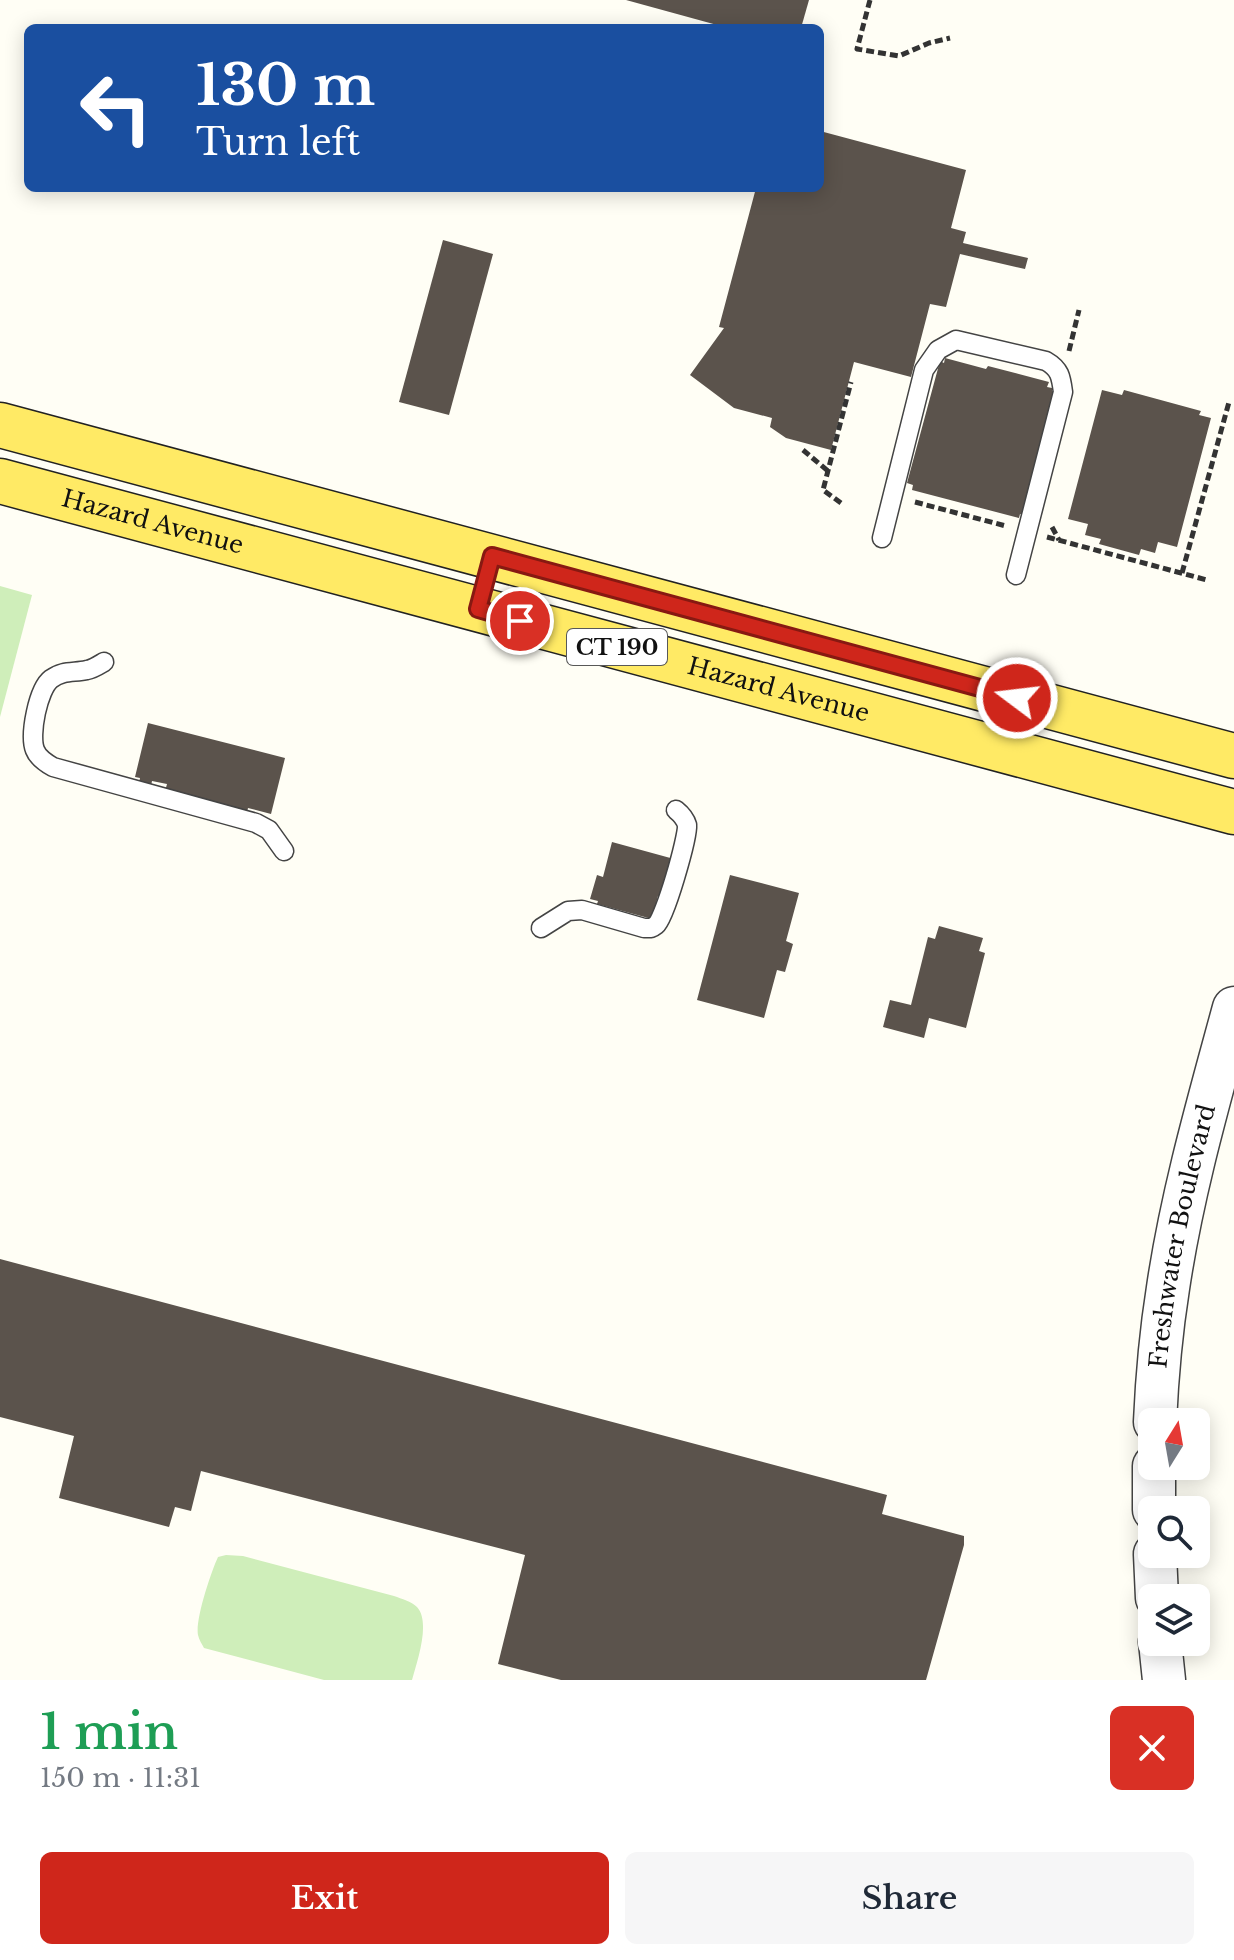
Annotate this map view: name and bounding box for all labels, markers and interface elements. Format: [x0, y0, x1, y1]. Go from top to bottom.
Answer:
text: 130 m [196, 51, 375, 120]
icon: left [64, 56, 168, 160]
text: Turn left [196, 120, 360, 165]
street label: Hazard Avenue [59, 483, 247, 560]
pin [486, 587, 554, 655]
icon: arrive [498, 599, 542, 643]
road number: CT 190 [567, 629, 667, 665]
street label: Hazard Avenue [685, 651, 873, 728]
position arrow [975, 656, 1059, 740]
street label: Freshwater Boulevard [1143, 1101, 1221, 1370]
north arrow [1138, 1408, 1210, 1480]
map controls [1138, 1408, 1210, 1656]
button: search [1138, 1496, 1210, 1568]
button: layers [1138, 1584, 1210, 1656]
text: 1 min [40, 1702, 178, 1762]
button: close [1110, 1706, 1194, 1790]
text: 150 m · 11:31 [40, 1762, 201, 1794]
button: Exit [40, 1852, 609, 1944]
button: Share [625, 1852, 1194, 1944]

